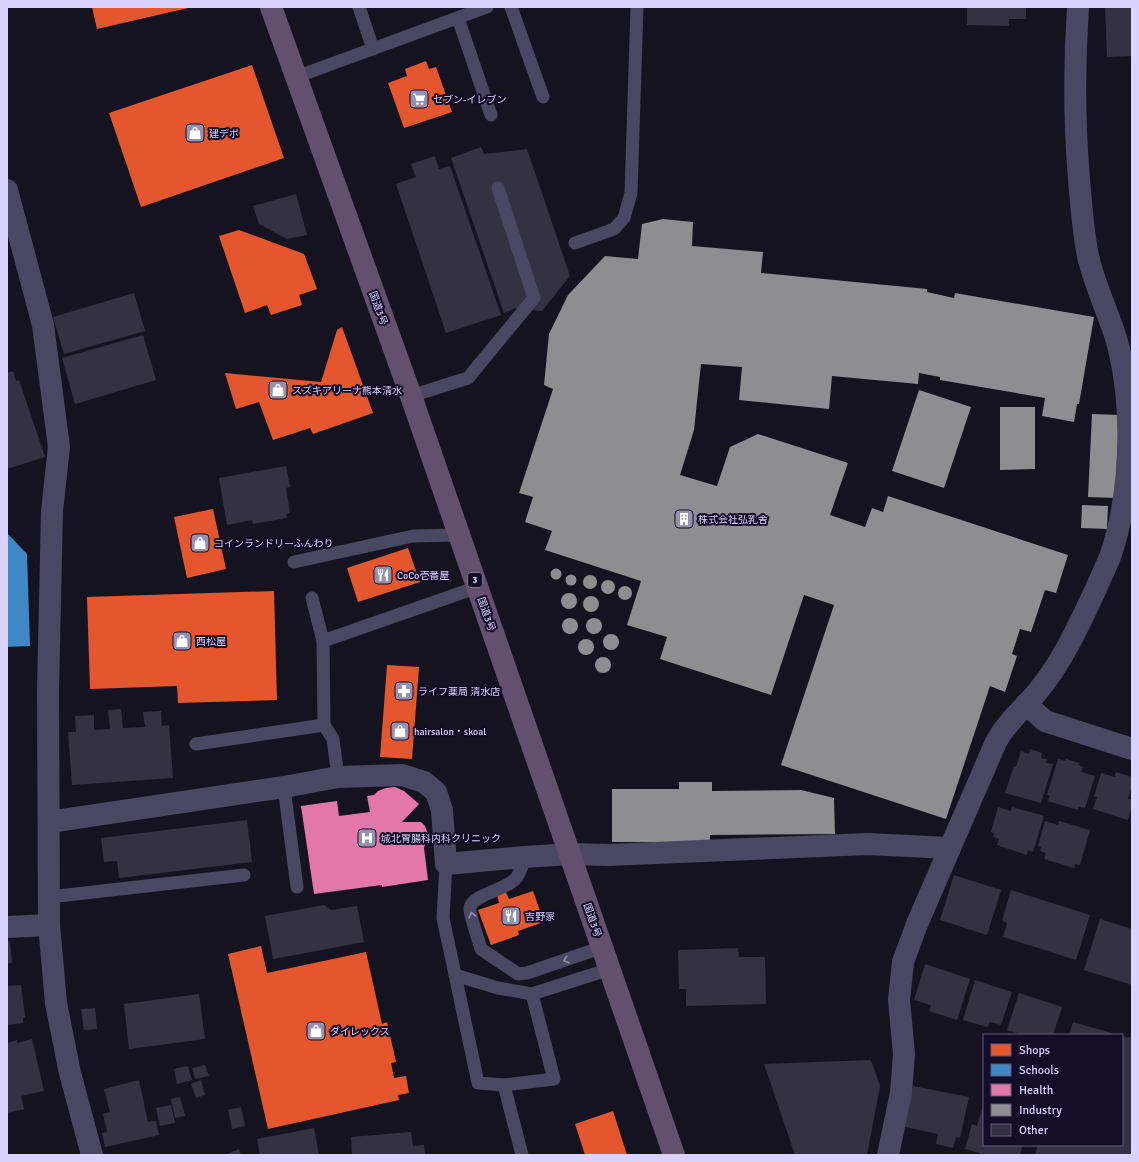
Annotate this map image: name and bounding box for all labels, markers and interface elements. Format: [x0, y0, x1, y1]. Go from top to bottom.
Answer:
supermarket icon: セブン-イレブン [408, 88, 430, 110]
place label: セブン-イレブン [433, 94, 507, 106]
shop icon: 建デポ [184, 122, 206, 144]
place label: 建デポ [209, 128, 239, 140]
street label: 国道3号 [366, 290, 390, 327]
shop icon: スズキアリーナ熊本清水 [267, 379, 289, 401]
place label: スズキアリーナ熊本清水 [292, 385, 402, 397]
building icon: 株式会社弘乳舎 [673, 508, 695, 530]
place label: 株式会社弘乳舎 [698, 514, 768, 526]
shop icon: コインランドリーふんわり [189, 532, 211, 554]
place label: コインランドリーふんわり [214, 538, 334, 550]
restaurant icon: CoCo壱番屋 [372, 564, 394, 586]
place label: CoCo壱番屋 [397, 570, 449, 582]
road number: 3 [468, 573, 482, 587]
street label: 国道3号 [475, 596, 497, 633]
shop icon: 西松屋 [171, 630, 193, 652]
place label: 西松屋 [196, 636, 226, 648]
pharmacy icon: ライフ薬局 清水店 [393, 680, 415, 702]
place label: ライフ薬局 清水店 [418, 686, 500, 698]
shop icon: hairsalon・skoal [389, 720, 411, 742]
place label: hairsalon・skoal [414, 726, 486, 738]
hospital icon: 城北胃腸科内科クリニック [356, 827, 378, 849]
place label: 城北胃腸科内科クリニック [381, 833, 501, 845]
street label: 国道3号 [581, 902, 603, 939]
restaurant icon: 吉野家 [500, 905, 522, 927]
place label: 吉野家 [525, 911, 555, 923]
one-way arrow [468, 912, 477, 919]
one-way arrow [562, 955, 569, 963]
shop icon: ダイレックス [305, 1020, 327, 1042]
place label: ダイレックス [330, 1026, 390, 1038]
legend [983, 1034, 1123, 1146]
text: Shops [1019, 1043, 1050, 1058]
text: Schools [1019, 1063, 1059, 1078]
text: Health [1019, 1083, 1053, 1098]
text: Industry [1019, 1103, 1062, 1118]
text: Other [1019, 1123, 1049, 1138]

